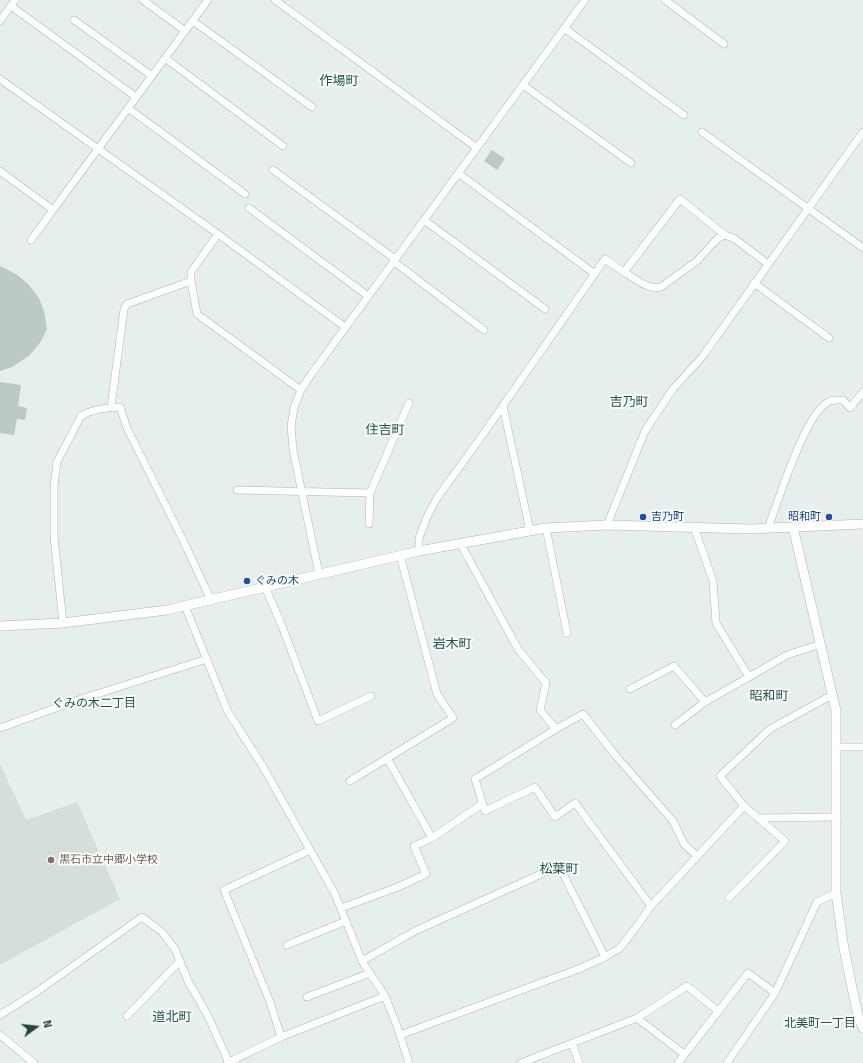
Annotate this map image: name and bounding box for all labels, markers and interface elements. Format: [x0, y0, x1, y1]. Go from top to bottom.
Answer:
district label: 作場町 [320, 74, 358, 90]
district label: 吉乃町 [610, 395, 648, 411]
district label: 住吉町 [366, 423, 404, 439]
place label: 吉乃町 [651, 510, 684, 524]
place label: 昭和町 [788, 510, 821, 524]
marker: 吉乃町 [638, 512, 648, 522]
marker: 昭和町 [824, 512, 834, 522]
place label: ぐみの木 [255, 574, 299, 588]
marker: ぐみの木 [242, 576, 252, 586]
district label: 岩木町 [433, 637, 471, 653]
district label: 昭和町 [750, 689, 788, 705]
district label: ぐみの木二丁目 [52, 697, 136, 711]
place label: 黒石市立中郷小学校 [59, 853, 158, 867]
marker: 黒石市立中郷小学校 [46, 855, 56, 865]
district label: 松葉町 [540, 862, 578, 878]
north arrow [16, 1007, 56, 1047]
district label: 道北町 [153, 1010, 191, 1026]
district label: 北美町一丁目 [784, 1017, 856, 1031]
text: N [39, 1018, 56, 1030]

